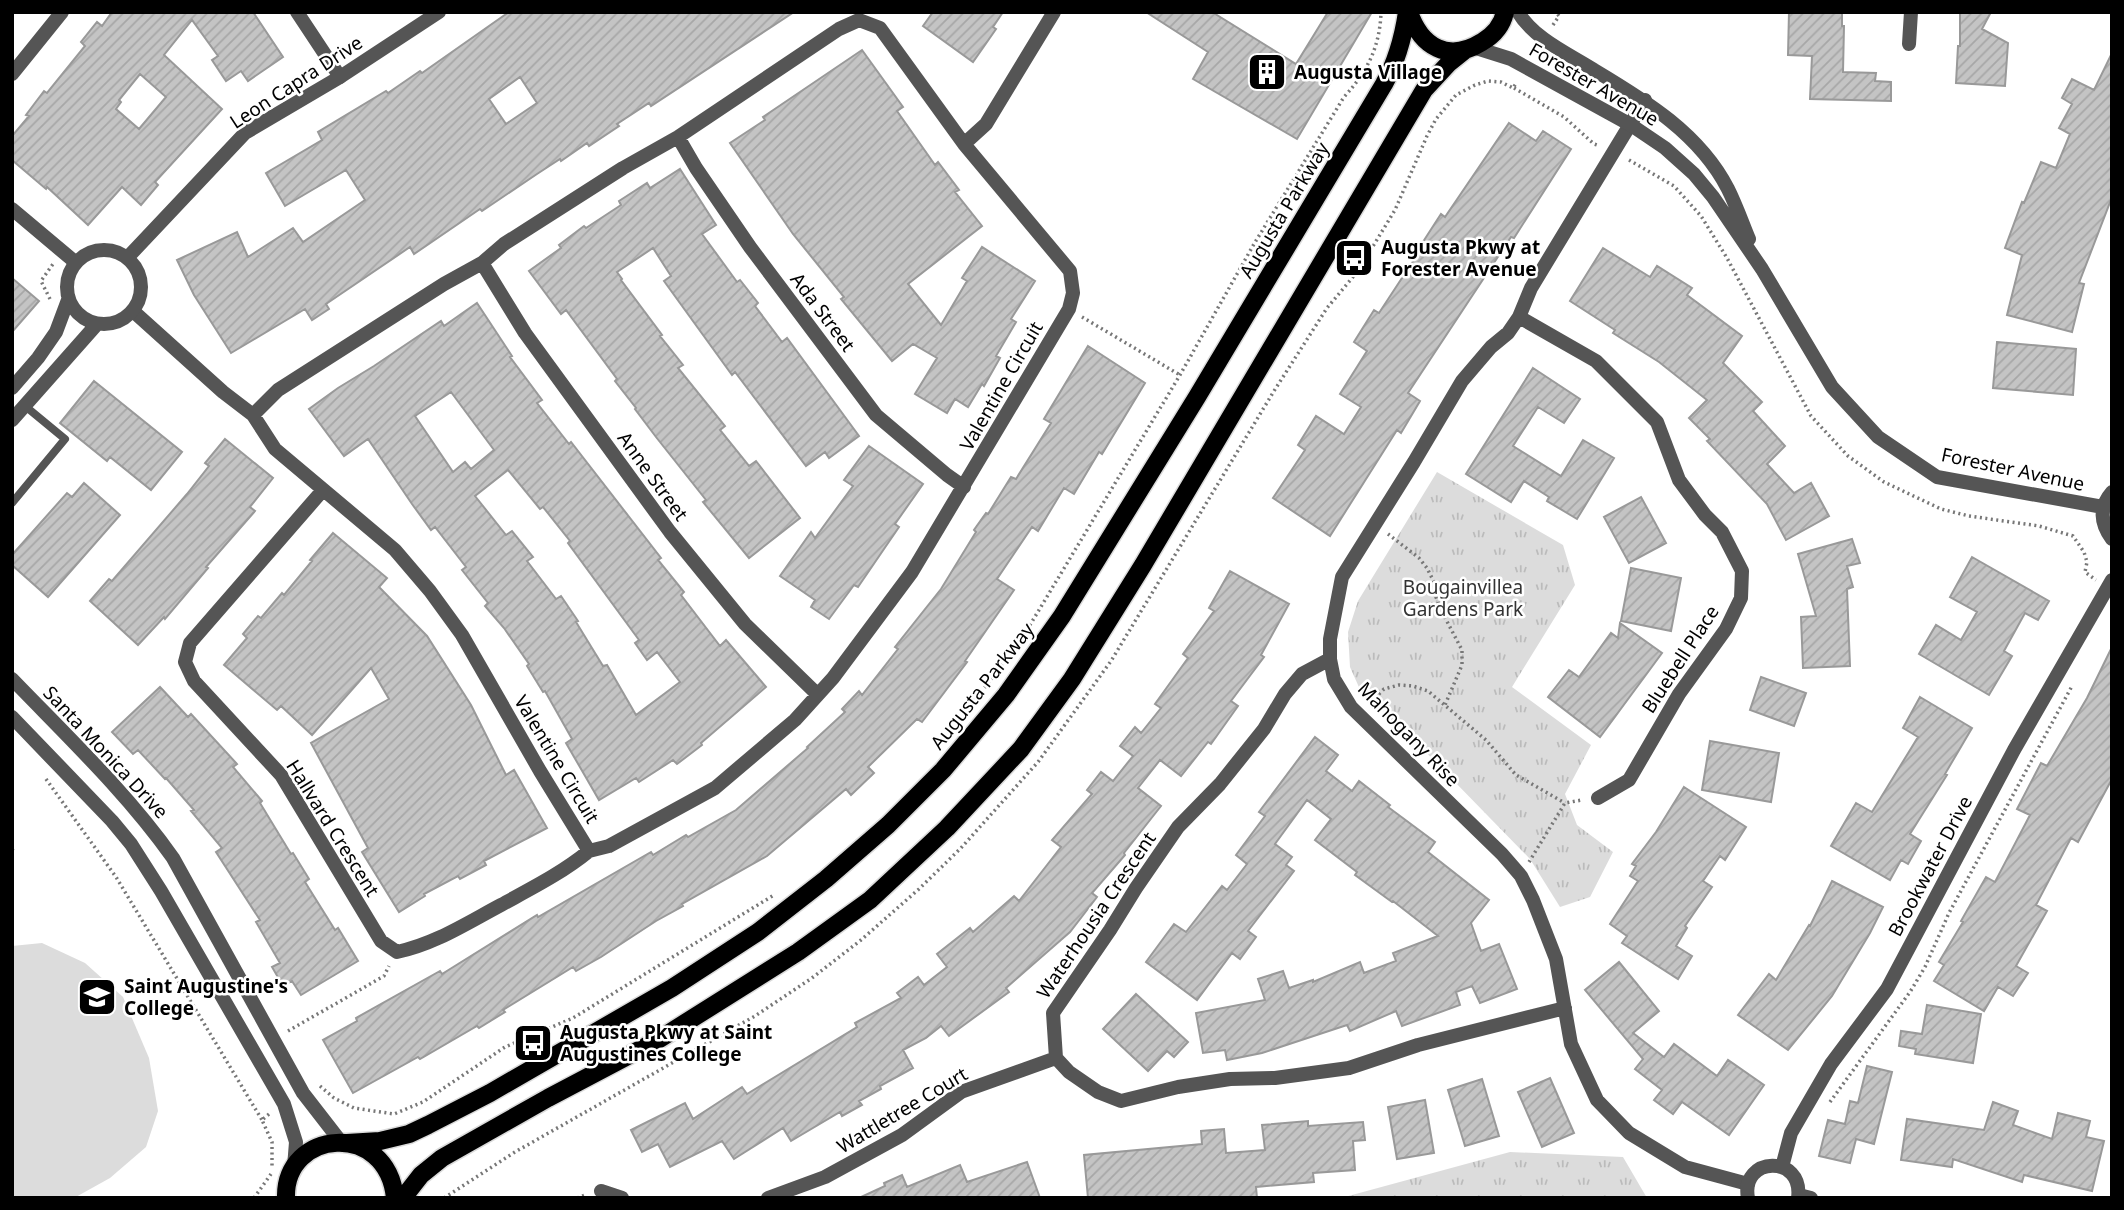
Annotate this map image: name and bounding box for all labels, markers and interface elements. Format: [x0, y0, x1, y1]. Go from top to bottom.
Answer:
street label: Leon Capra Drive [225, 29, 367, 135]
street label: Forester Avenue [1524, 36, 1664, 132]
building icon: Augusta Village [1246, 51, 1288, 93]
place label: Augusta Village [1294, 59, 1442, 85]
street label: Augusta Parkway [1233, 137, 1335, 283]
place label: Augusta Pkwy at Forester Avenue [1381, 234, 1540, 282]
bus stop icon: Augusta Pkwy at Forester Avenue [1333, 237, 1375, 279]
street label: Ada Street [785, 267, 861, 357]
street label: Valentine Circuit [953, 317, 1049, 455]
street label: Anne Street [612, 426, 694, 526]
street label: Forester Avenue [1939, 441, 2087, 497]
park label: Bougainvillea Gardens Park [1403, 574, 1523, 622]
street label: Bluebell Place [1635, 600, 1725, 718]
street label: Augusta Parkway [924, 617, 1040, 755]
street label: Mahogany Rise [1352, 676, 1466, 792]
street label: Santa Monica Drive [38, 680, 174, 824]
street label: Valentine Circuit [508, 690, 606, 828]
street label: Hallvard Crescent [280, 755, 386, 901]
street label: Brookwater Drive [1882, 791, 1978, 941]
street label: Waterhousia Crescent [1031, 827, 1162, 1003]
place label: Saint Augustine's College [124, 973, 288, 1021]
school or university icon: Saint Augustine's College [76, 976, 118, 1018]
place label: Augusta Pkwy at Saint Augustines College [560, 1019, 772, 1067]
bus stop icon: Augusta Pkwy at Saint Augustines College [512, 1022, 554, 1064]
street label: Wattletree Court [832, 1061, 972, 1159]

